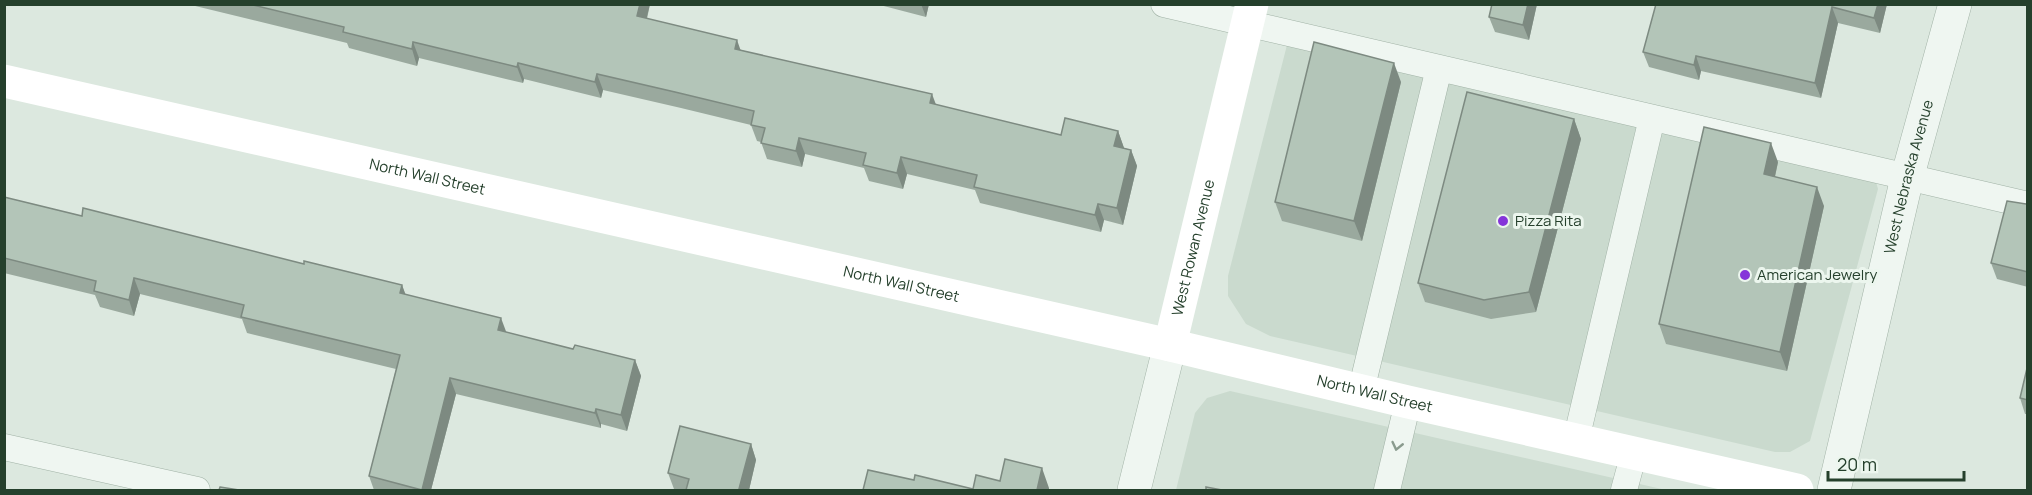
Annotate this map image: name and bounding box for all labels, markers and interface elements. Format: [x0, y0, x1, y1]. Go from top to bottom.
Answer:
street label: West Nebraska Avenue [1879, 97, 1938, 256]
street label: North Wall Street [367, 153, 487, 200]
street label: West Rowan Avenue [1166, 177, 1219, 318]
place label: Pizza Rita [1515, 210, 1582, 231]
marker: Pizza Rita [1496, 214, 1510, 228]
street label: North Wall Street [841, 260, 961, 307]
place label: American Jewelry [1757, 264, 1878, 285]
marker: American Jewelry [1738, 268, 1752, 282]
street label: North Wall Street [1315, 370, 1435, 417]
one-way arrow [1391, 441, 1404, 451]
scale bar [1828, 444, 1964, 482]
text: 20 m [1837, 452, 1877, 476]

